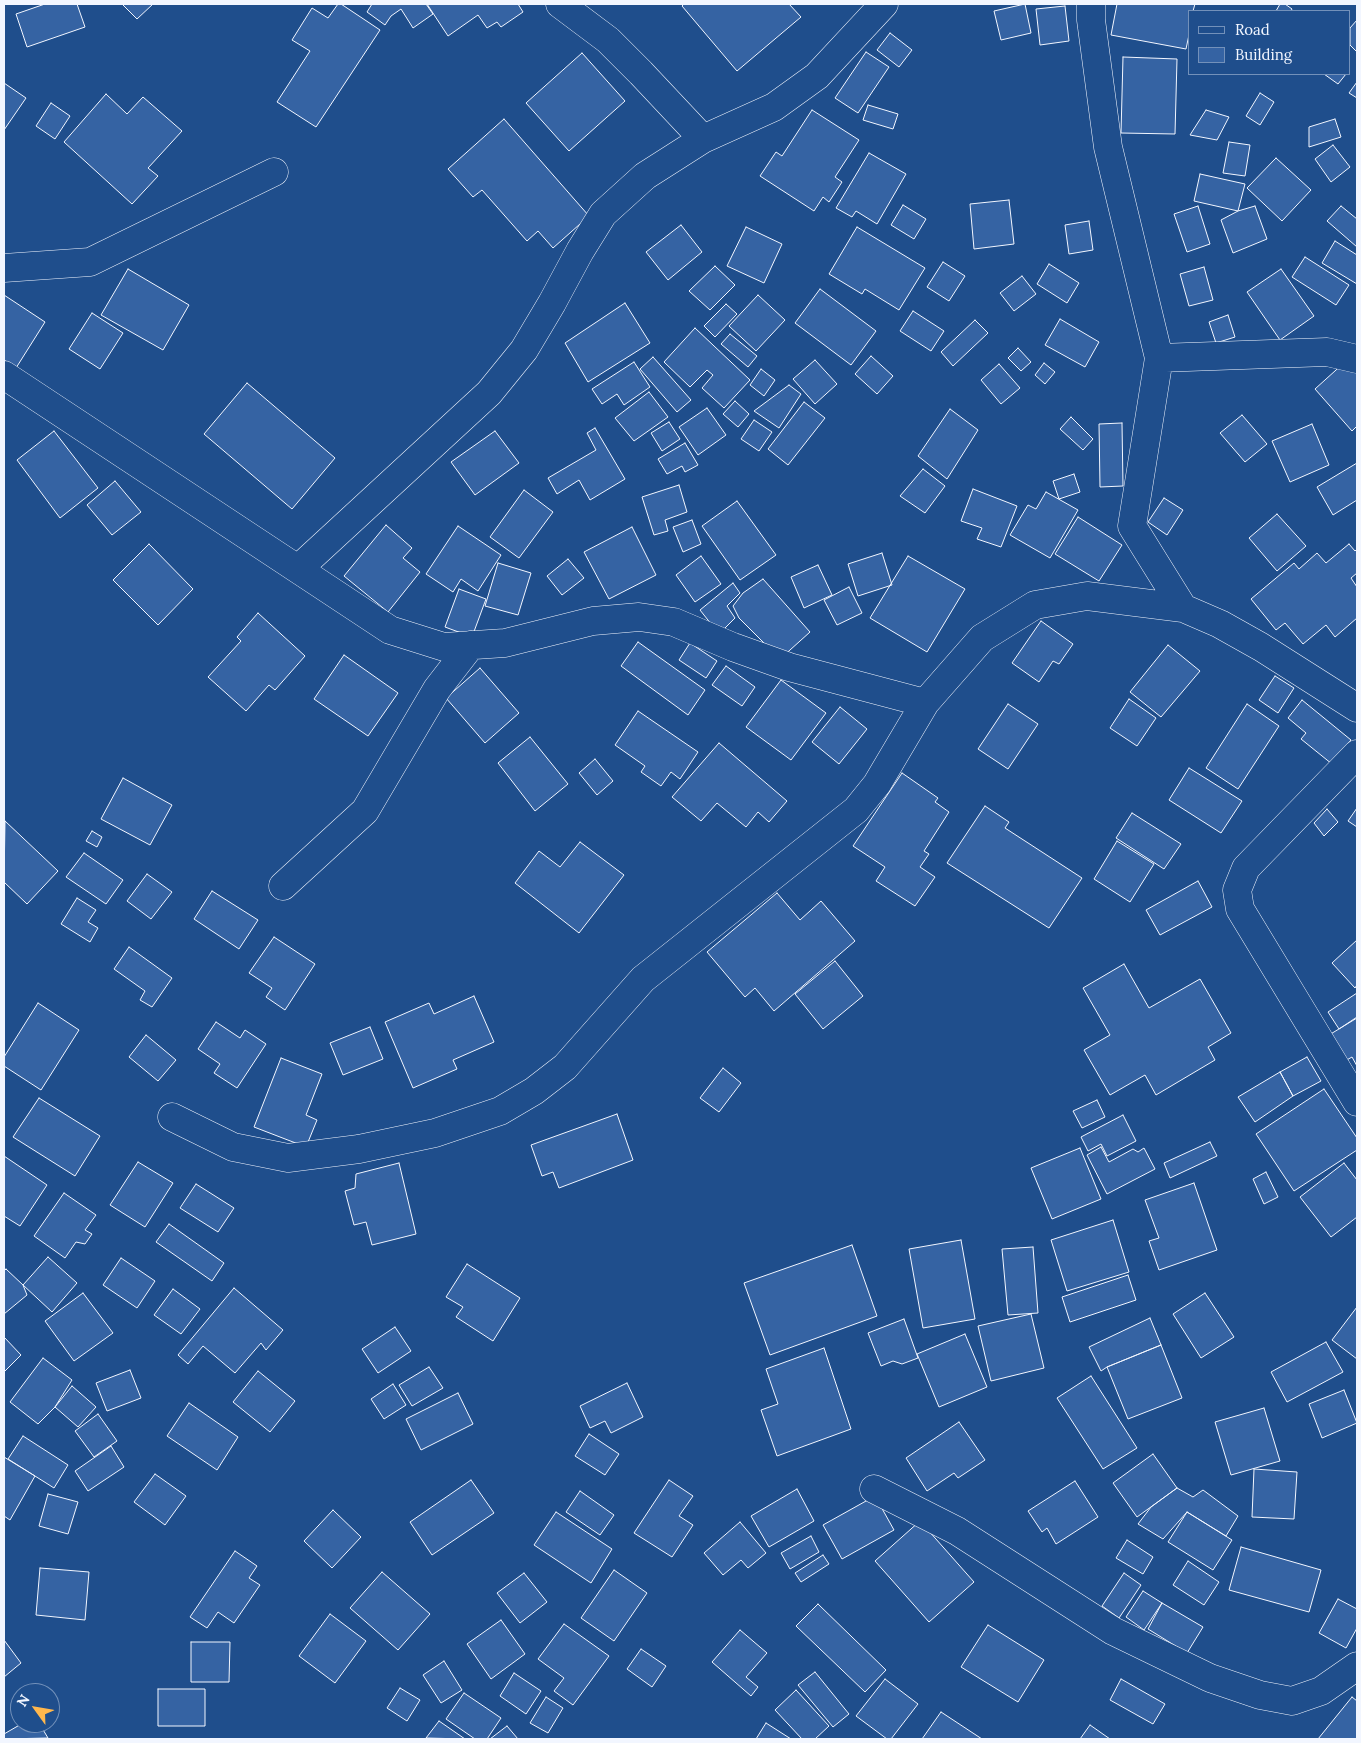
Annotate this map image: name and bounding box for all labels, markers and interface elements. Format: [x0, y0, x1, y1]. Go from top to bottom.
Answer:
legend [1188, 10, 1351, 75]
text: Road [1235, 20, 1270, 39]
text: Building [1235, 45, 1292, 64]
north arrow [10, 1683, 60, 1733]
text: N [13, 1691, 34, 1710]

